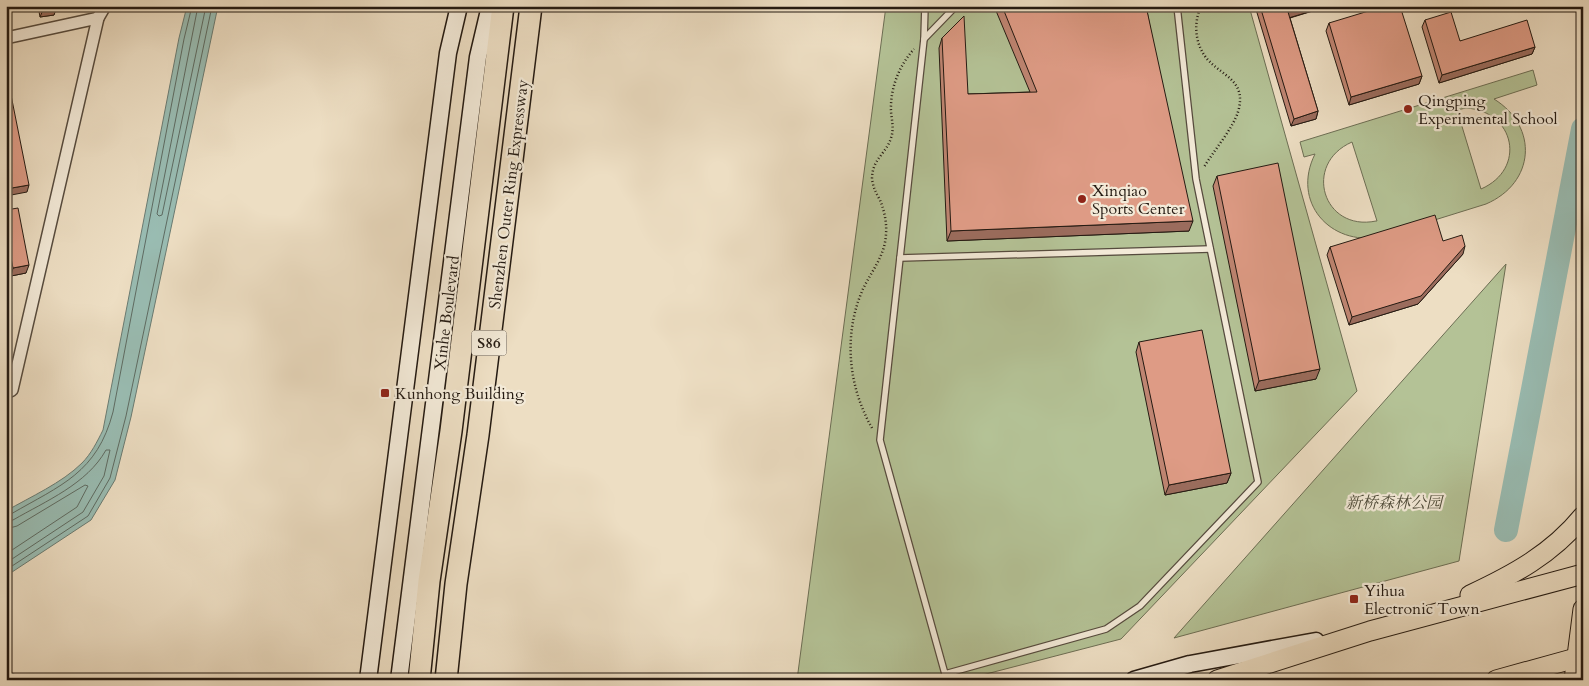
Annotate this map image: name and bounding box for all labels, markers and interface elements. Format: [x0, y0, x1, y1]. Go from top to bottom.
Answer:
street label: Shenzhen Outer Ring Expressway [484, 78, 534, 310]
place label: Qingping Experimental School [1418, 90, 1558, 130]
marker: Qingping Experimental School [1402, 103, 1414, 115]
place label: Xinqiao Sports Center [1092, 180, 1185, 220]
marker: Xinqiao Sports Center [1076, 193, 1088, 205]
street label: Xinhe Boulevard [429, 254, 465, 372]
road number: S86 [472, 330, 506, 356]
place label: Kunhong Building [395, 383, 524, 405]
marker: Kunhong Building [379, 387, 391, 399]
park label: 新桥森林公园 [1346, 492, 1445, 514]
place label: Yihua Electronic Town [1364, 580, 1480, 620]
marker: Yihua Electronic Town [1348, 593, 1360, 605]

